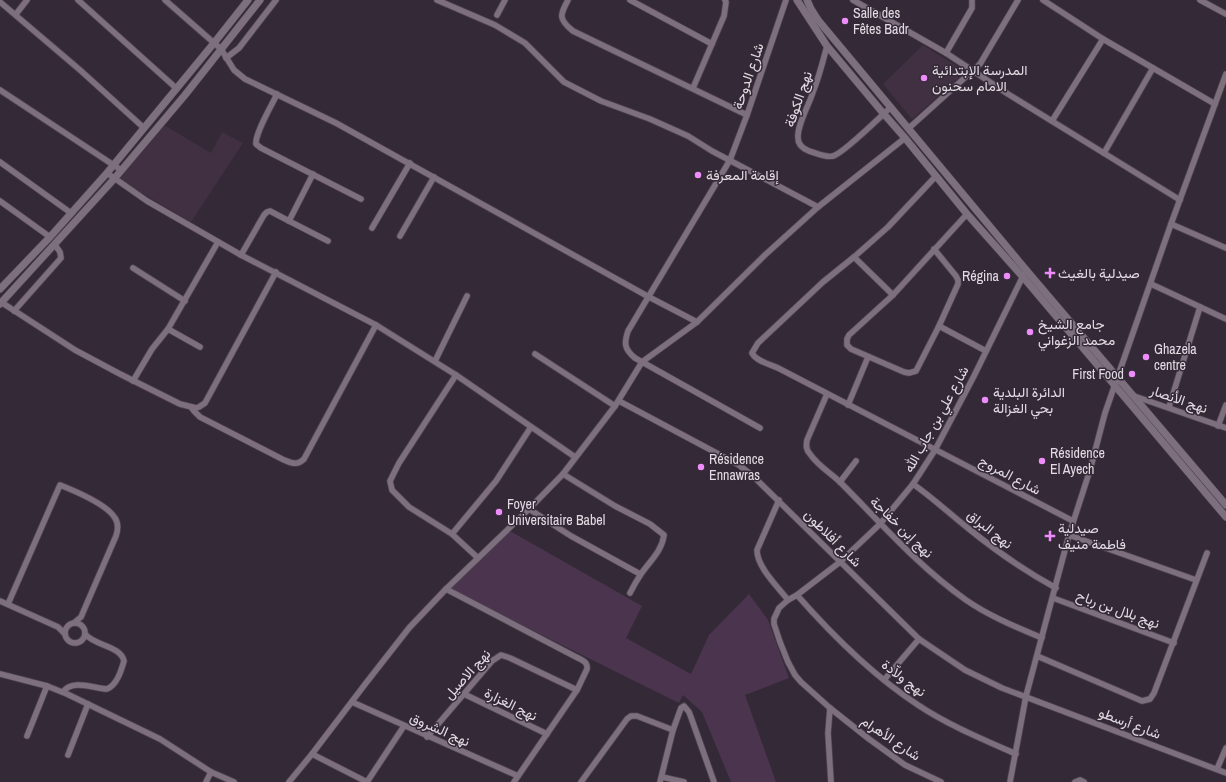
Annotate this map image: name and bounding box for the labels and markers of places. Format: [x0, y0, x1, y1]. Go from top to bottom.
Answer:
place label: Salle des Fêtes Badr [853, 4, 909, 38]
marker: Salle des Fêtes Badr [840, 16, 850, 26]
place label: المدرسة الإبتدائية الامام سحنون [932, 61, 1028, 95]
marker: المدرسة الإبتدائية الامام سحنون [919, 73, 929, 83]
place label: إقامة المعرفة [706, 166, 779, 185]
marker: إقامة المعرفة [693, 170, 703, 180]
place label: صيدلية بالغيث [1058, 264, 1140, 282]
place label: Régina [962, 267, 1000, 285]
marker: صيدلية بالغيث [1045, 268, 1055, 278]
marker: Régina [1002, 271, 1012, 281]
place label: جامع الشيخ محمد الزغواني [1038, 315, 1115, 352]
marker: جامع الشيخ محمد الزغواني [1025, 327, 1035, 337]
place label: Ghazela centre [1154, 340, 1197, 374]
marker: Ghazela centre [1141, 352, 1151, 362]
place label: First Food [1072, 365, 1124, 383]
marker: First Food [1127, 369, 1137, 379]
place label: الدائرة البلدية بحي الغزالة [993, 383, 1065, 420]
marker: الدائرة البلدية بحي الغزالة [980, 395, 990, 405]
place label: Résidence El Ayech [1050, 444, 1105, 478]
place label: Résidence Ennawras [709, 450, 764, 484]
marker: Résidence El Ayech [1037, 456, 1047, 466]
marker: Résidence Ennawras [696, 462, 706, 472]
place label: Foyer Universitaire Babel [507, 495, 605, 529]
marker: Foyer Universitaire Babel [494, 507, 504, 517]
place label: صيدلية فاطمة منيف [1058, 519, 1126, 553]
marker: صيدلية فاطمة منيف [1045, 531, 1055, 541]

